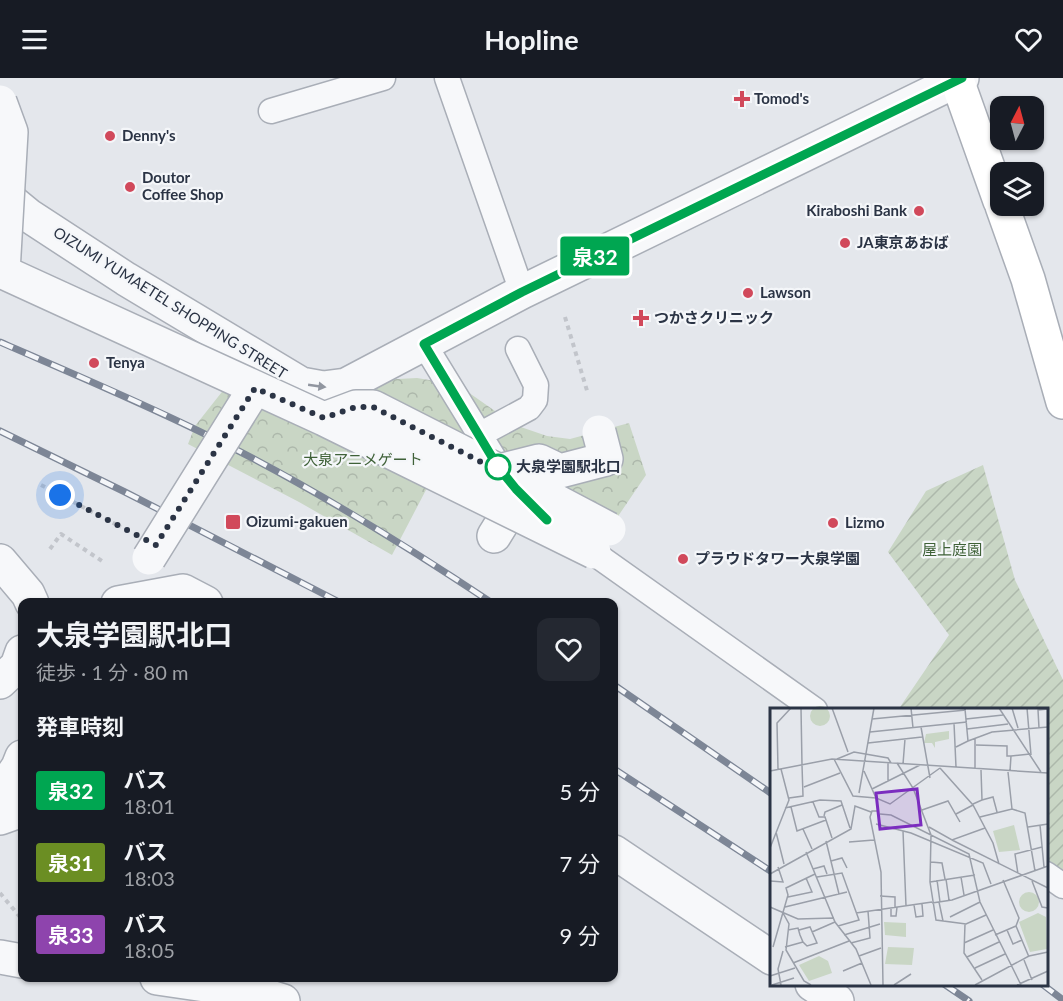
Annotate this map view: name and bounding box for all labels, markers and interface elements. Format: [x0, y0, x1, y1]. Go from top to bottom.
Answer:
icon: menu [18, 23, 51, 56]
text: Hopline [484, 23, 579, 56]
icon: heart [1012, 23, 1045, 56]
place label: Tomod's [754, 89, 809, 107]
marker: Tomod's [735, 92, 749, 106]
north arrow [990, 96, 1044, 150]
map controls [990, 96, 1044, 216]
place label: Denny's [122, 126, 176, 144]
marker: Denny's [103, 129, 117, 143]
button: layers [990, 162, 1044, 216]
place label: Doutor Coffee Shop [142, 168, 224, 203]
marker: Doutor Coffee Shop [123, 180, 137, 194]
place label: Kiraboshi Bank [806, 201, 908, 219]
marker: Kiraboshi Bank [912, 204, 926, 218]
street label: OIZUMI YUMAETEL SHOPPING STREET [50, 222, 291, 382]
place label: JA東京あおば [857, 233, 949, 251]
line badge: 泉32 [560, 236, 630, 276]
marker: JA東京あおば [838, 236, 852, 250]
text: 泉32 [572, 244, 618, 269]
place label: Lawson [760, 283, 811, 301]
marker: Lawson [741, 286, 755, 300]
place label: つかさクリニック [654, 308, 774, 326]
marker: つかさクリニック [632, 309, 650, 327]
place label: Tenya [106, 353, 145, 371]
marker: Tenya [87, 356, 101, 370]
one-way arrow [308, 382, 327, 391]
park label: 大泉アニメゲート [303, 450, 423, 468]
marker: 大泉学園駅北口 [485, 454, 511, 480]
place label: 大泉学園駅北口 [516, 457, 621, 475]
your location [45, 480, 75, 510]
place label: Oizumi-gakuen [246, 512, 348, 530]
marker: Oizumi-gakuen [224, 513, 242, 531]
place label: Lizmo [845, 513, 885, 531]
marker: Lizmo [826, 516, 840, 530]
park label: 屋上庭園 [922, 540, 982, 558]
place label: プラウドタワー大泉学園 [695, 549, 860, 567]
marker: プラウドタワー大泉学園 [676, 552, 690, 566]
text: 大泉学園駅北口 [36, 617, 232, 651]
button: heart [537, 618, 600, 681]
text: 徒歩 · 1 分 · 80 m [36, 660, 188, 684]
inset map [770, 708, 1048, 986]
text: 発車時刻 [36, 713, 124, 740]
text: バス [123, 766, 167, 793]
text: 泉32 [48, 778, 93, 803]
text: 5 分 [560, 778, 600, 805]
text: 18:01 [123, 794, 175, 818]
text: バス [123, 838, 167, 865]
text: 泉31 [48, 850, 93, 875]
text: 7 分 [560, 850, 600, 877]
text: 18:03 [123, 866, 175, 890]
text: バス [123, 910, 167, 937]
text: 泉33 [48, 922, 93, 947]
text: 9 分 [560, 922, 600, 949]
text: 18:05 [123, 938, 175, 962]

